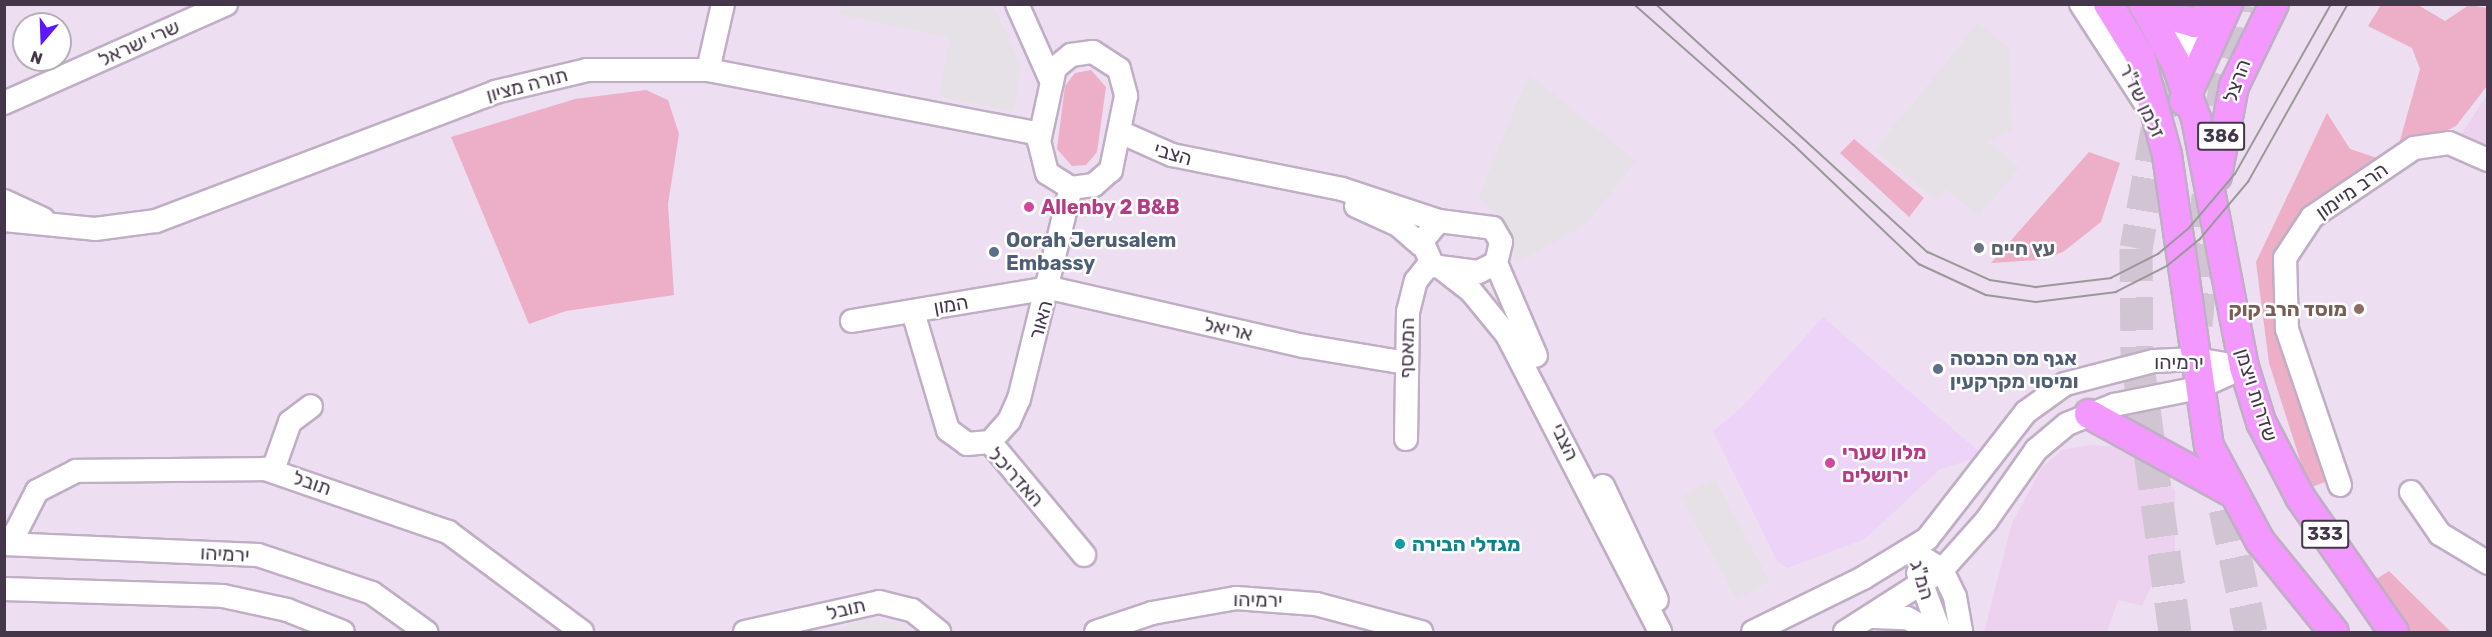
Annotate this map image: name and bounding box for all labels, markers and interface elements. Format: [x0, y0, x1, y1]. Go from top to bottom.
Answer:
north arrow [12, 12, 72, 72]
street label: שרי ישראל [95, 14, 183, 72]
text: N [28, 47, 45, 68]
street label: הרצל [2218, 56, 2256, 106]
street label: זלמן שז"ר [2114, 60, 2170, 142]
street label: תורה מציון [484, 63, 570, 107]
road number: 386 [2197, 121, 2245, 151]
street label: הצבי [1151, 137, 1195, 171]
street label: הרב מיימון [2311, 158, 2393, 224]
place label: Allenby 2 B&B [1041, 195, 1180, 219]
marker: Allenby 2 B&B [1022, 200, 1036, 214]
place label: Oorah Jerusalem Embassy [1006, 228, 1176, 275]
place label: עץ חיים [1991, 236, 2056, 260]
marker: עץ חיים [1972, 241, 1986, 255]
marker: Oorah Jerusalem Embassy [987, 245, 1001, 259]
street label: המון [932, 290, 970, 320]
place label: מוסד הרב קוק [2228, 297, 2347, 321]
street label: האור [1024, 298, 1058, 342]
marker: מוסד הרב קוק [2352, 302, 2366, 316]
street label: אריאל [1201, 312, 1255, 346]
street label: המאסף [1394, 317, 1420, 379]
street label: שדרות ויצמן [2230, 345, 2282, 445]
place label: אגף מס הכנסה ומיסוי מקרקעין [1950, 346, 2079, 393]
street label: ירמיהו [2154, 350, 2204, 374]
marker: אגף מס הכנסה ומיסוי מקרקעין [1931, 362, 1945, 376]
street label: הצבי [1546, 419, 1584, 465]
place label: מלון שערי ירושלים [1842, 440, 1926, 487]
street label: האדריכל [983, 442, 1049, 512]
marker: מלון שערי ירושלים [1823, 456, 1837, 470]
street label: תובל [289, 465, 335, 501]
road number: 333 [2301, 519, 2349, 549]
place label: מגדלי הבירה [1412, 532, 1521, 556]
marker: מגדלי הבירה [1393, 537, 1407, 551]
street label: ירמיהו [200, 541, 250, 567]
street label: המ"ג [1905, 557, 1939, 603]
street label: ירמיהו [1233, 588, 1283, 612]
street label: תובל [824, 593, 868, 625]

